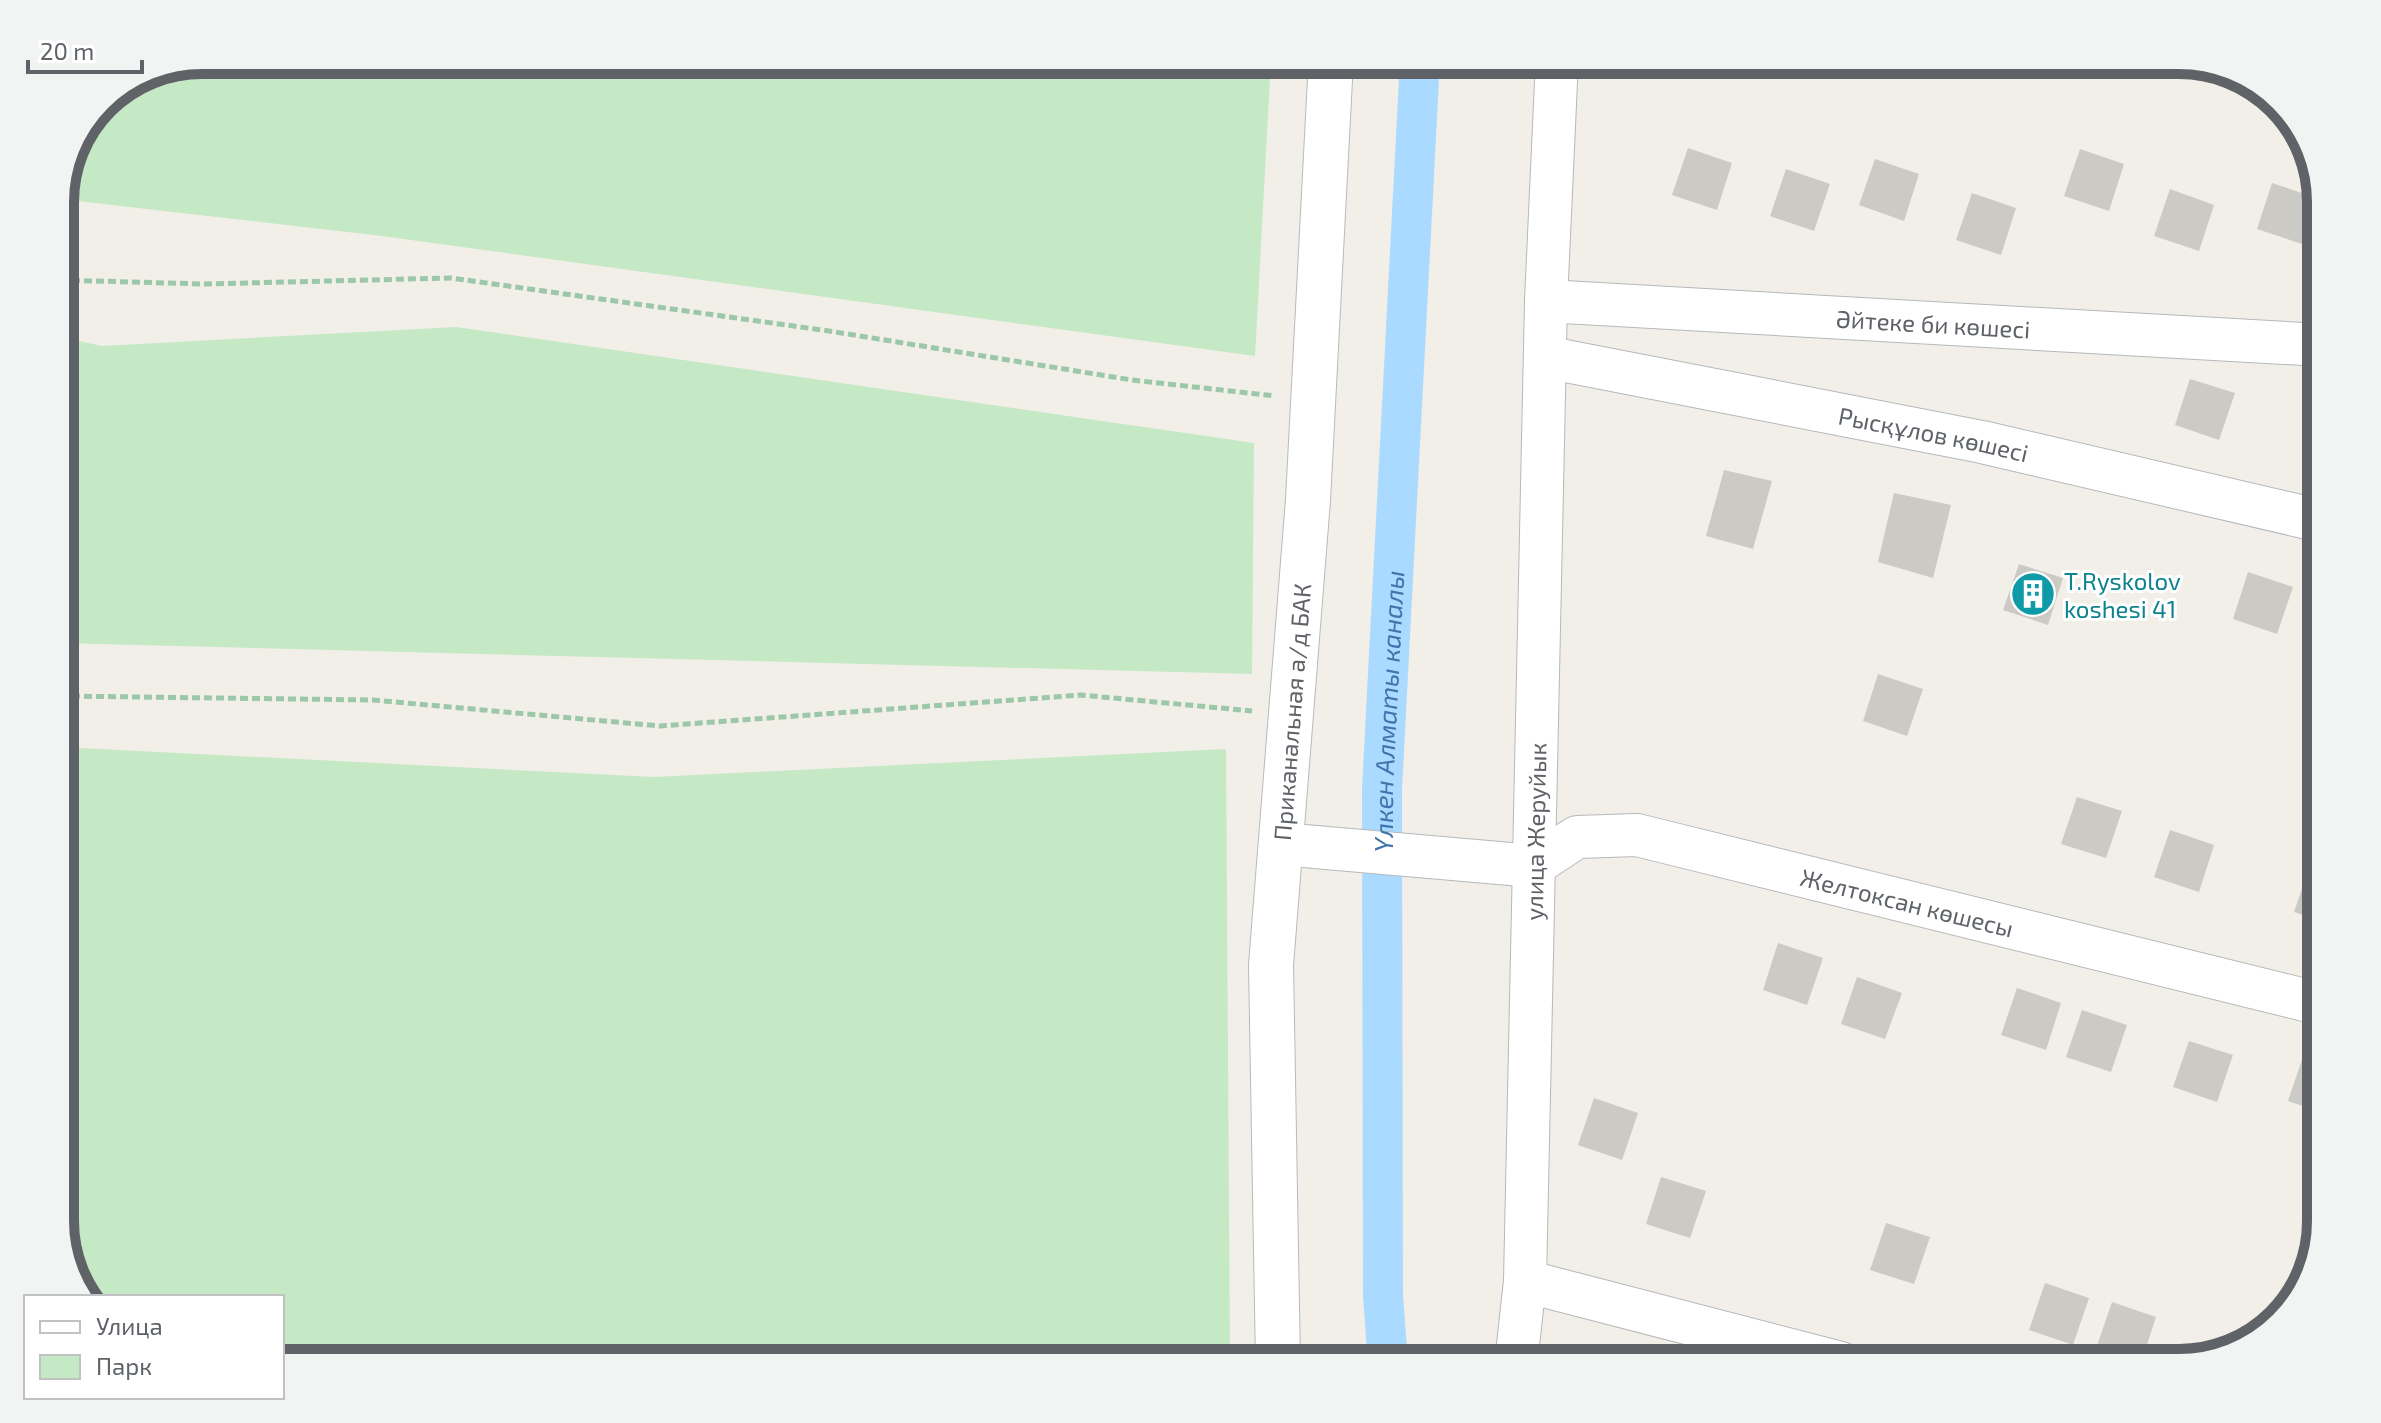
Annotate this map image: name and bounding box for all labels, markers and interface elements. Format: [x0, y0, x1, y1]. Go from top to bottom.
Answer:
scale bar [28, 24, 142, 74]
text: 20 m [40, 36, 94, 65]
street label: Әйтеке би көшесі [1836, 303, 2031, 343]
street label: Рысқұлов көшесі [1836, 400, 2031, 467]
place label: T.Ryskolov koshesi 41 [2064, 566, 2181, 623]
water label: Үлкен Алматы каналы [1366, 570, 1409, 852]
building icon: T.Ryskolov koshesi 41 [2009, 570, 2057, 618]
street label: Приканальная а/д БАК [1266, 582, 1316, 842]
street label: улица Жеруйык [1518, 742, 1551, 921]
street label: Желтоксан көшесы [1798, 861, 2017, 942]
legend [24, 1295, 284, 1399]
text: Улица [96, 1311, 163, 1340]
text: Парк [96, 1351, 152, 1380]

